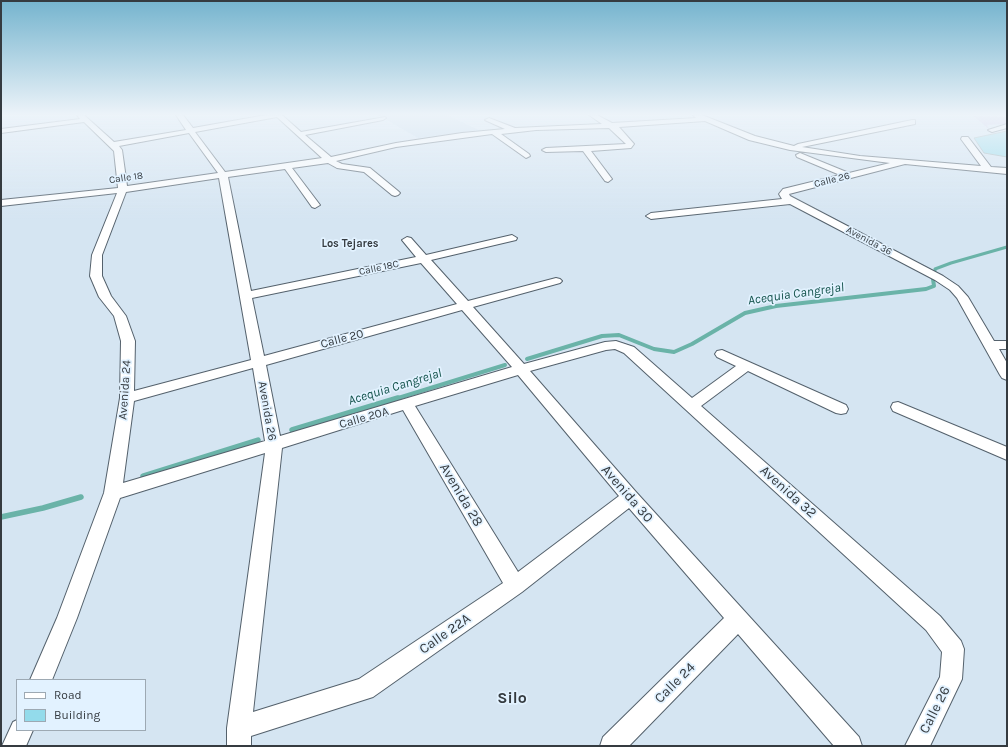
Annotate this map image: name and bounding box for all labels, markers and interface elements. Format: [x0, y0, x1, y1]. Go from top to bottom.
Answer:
street label: Calle 18 [108, 170, 144, 186]
street label: Calle 26 [813, 170, 851, 190]
street label: Avenida 36 [844, 224, 894, 258]
district label: Los Tejares [321, 237, 379, 251]
street label: Calle 18C [358, 258, 400, 278]
water label: Acequia Cangrejal [747, 280, 845, 308]
street label: Calle 20 [319, 326, 365, 352]
street label: Avenida 24 [116, 360, 134, 420]
water label: Acequia Cangrejal [346, 365, 444, 409]
street label: Avenida 26 [255, 380, 279, 442]
street label: Calle 20A [338, 404, 390, 432]
street label: Avenida 28 [436, 460, 486, 530]
street label: Avenida 30 [598, 462, 656, 526]
street label: Avenida 32 [756, 462, 820, 522]
street label: Calle 22A [416, 610, 474, 658]
street label: Calle 24 [651, 659, 699, 707]
legend [16, 679, 146, 731]
street label: Calle 26 [916, 684, 954, 736]
text: Road [54, 688, 82, 702]
district label: Silo [497, 688, 527, 708]
text: Building [54, 708, 100, 722]

